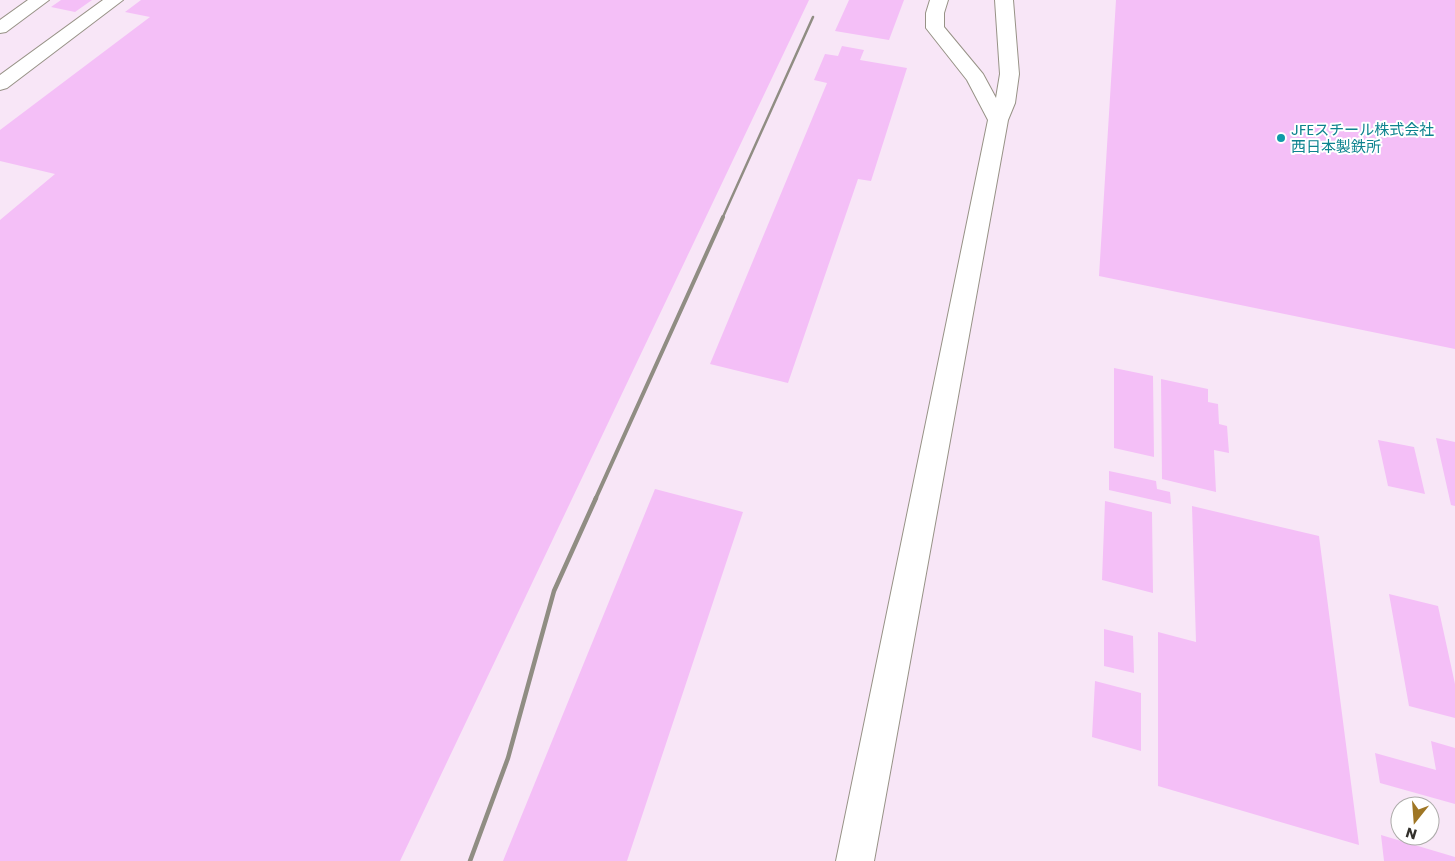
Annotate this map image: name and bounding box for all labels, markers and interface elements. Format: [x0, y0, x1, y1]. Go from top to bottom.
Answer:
place label: JFEスチール株式会社 西日本製鉄所 [1291, 119, 1434, 157]
marker: JFEスチール株式会社 西日本製鉄所 [1275, 132, 1287, 144]
north arrow [1390, 796, 1440, 846]
text: N [1403, 822, 1419, 845]

